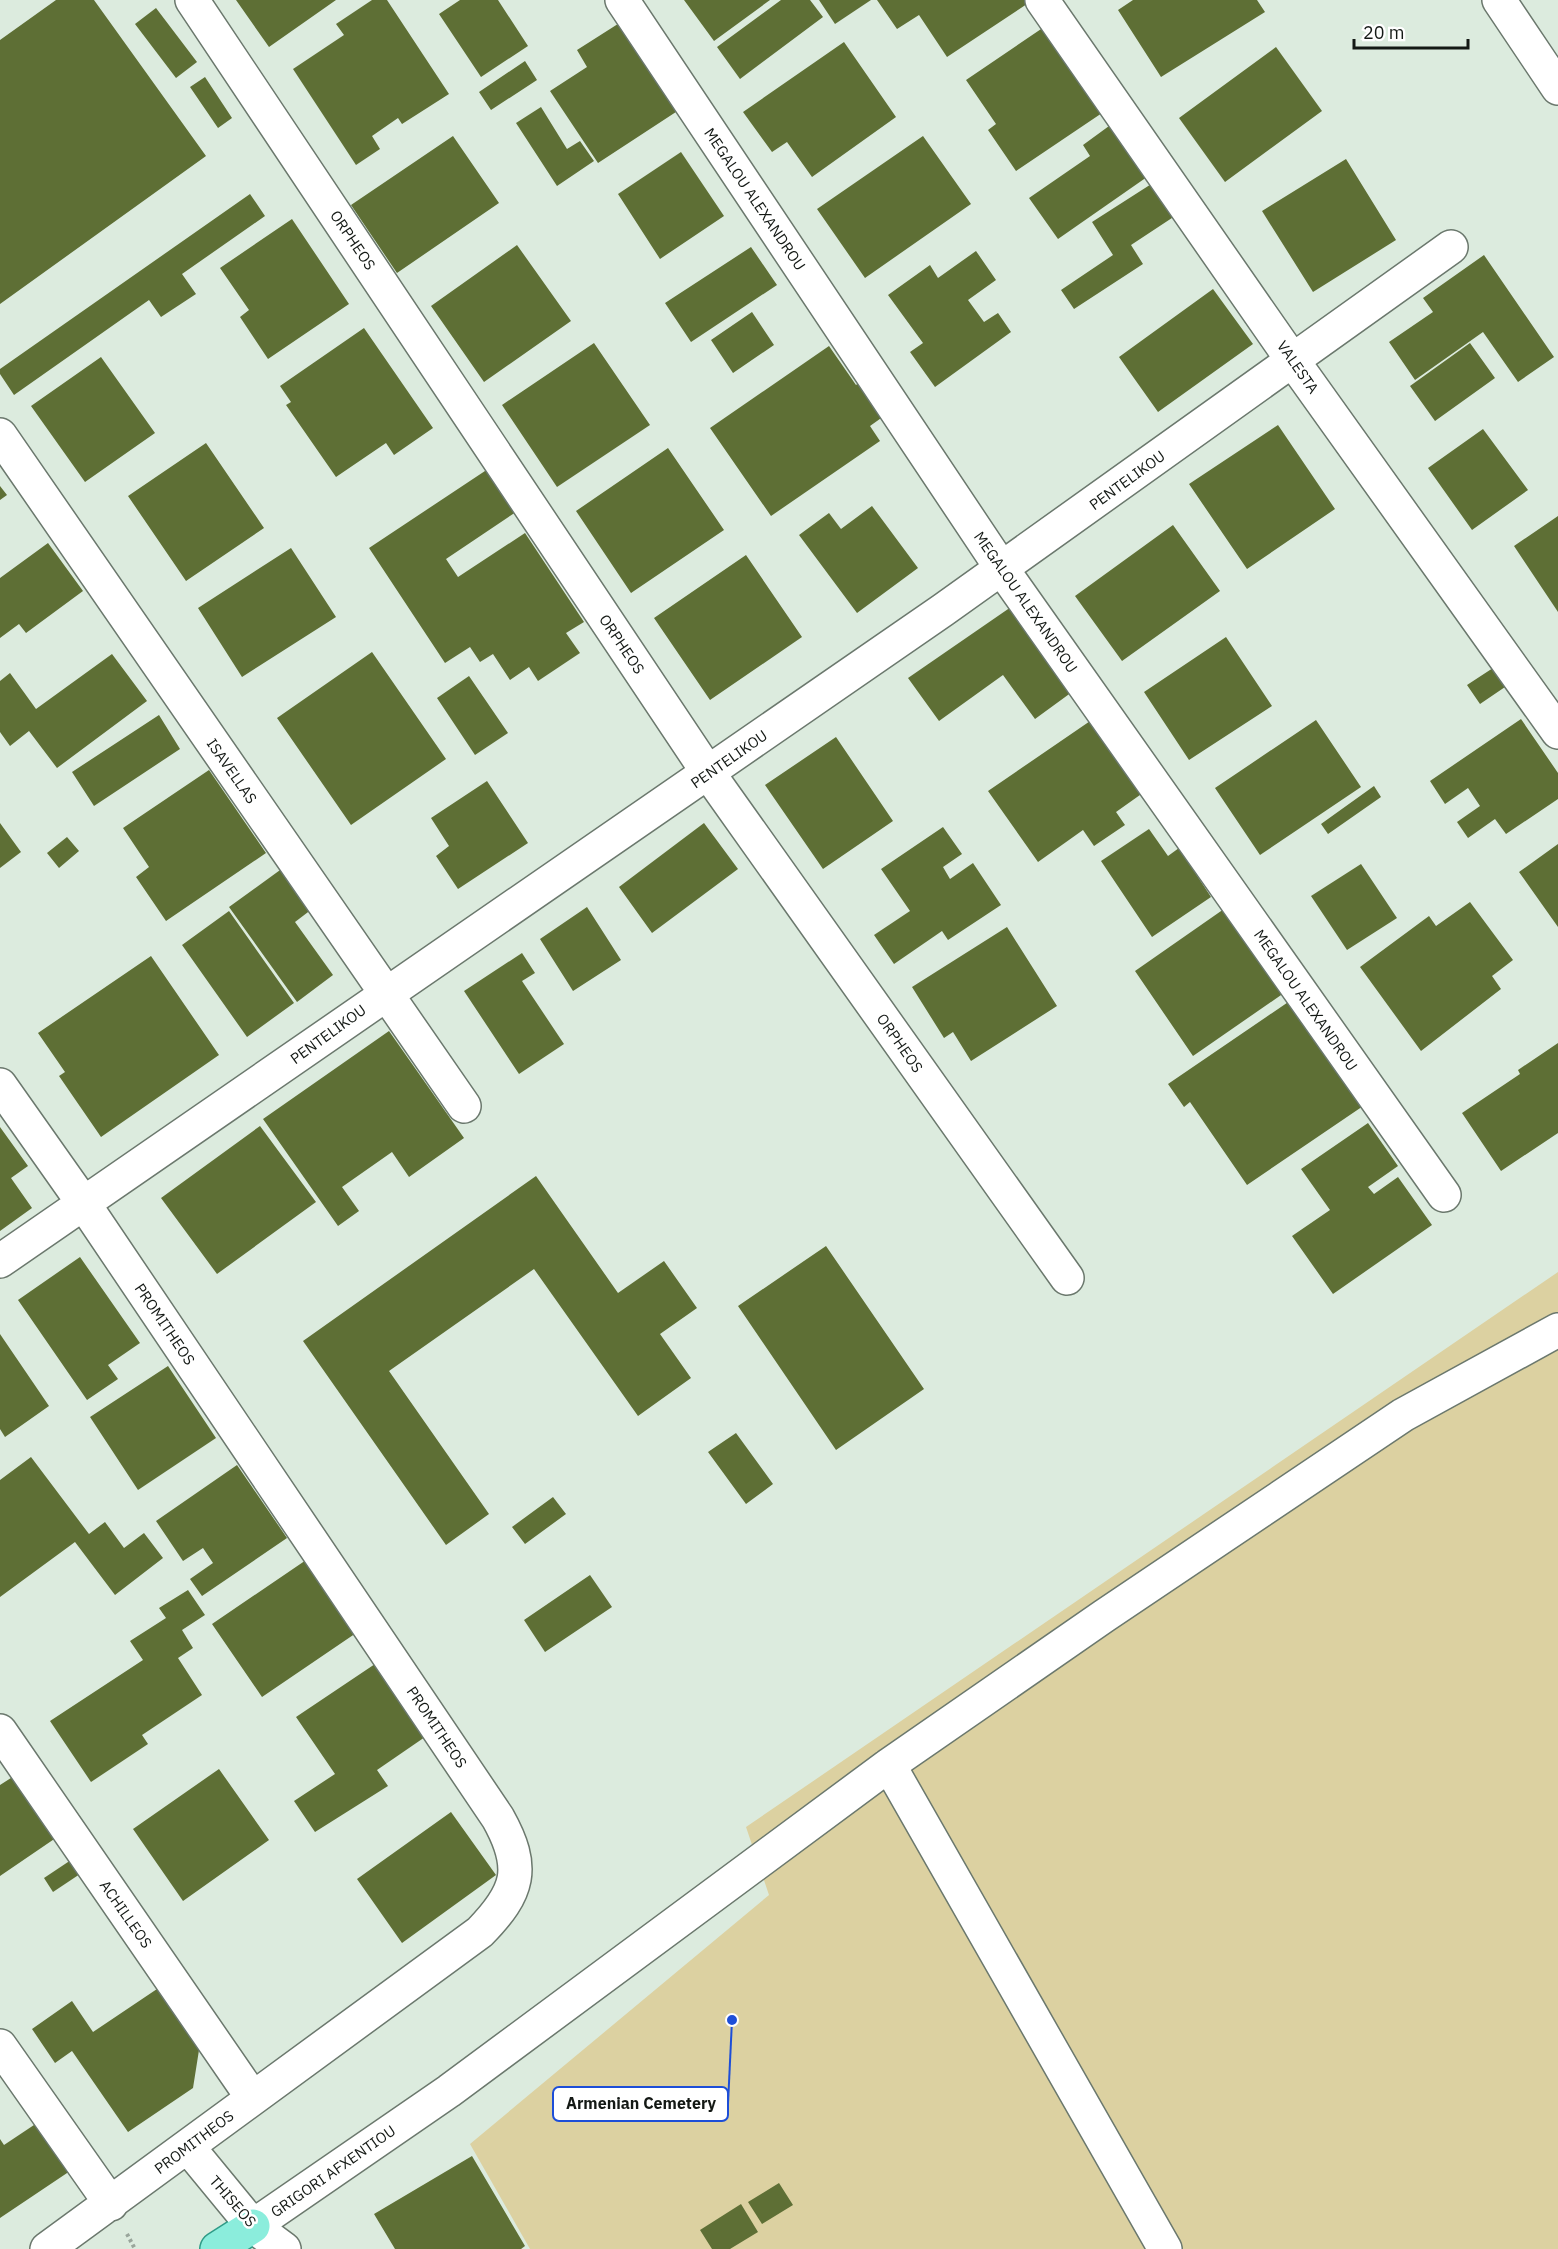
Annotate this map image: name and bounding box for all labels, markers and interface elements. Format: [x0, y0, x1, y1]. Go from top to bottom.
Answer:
scale bar [1354, 12, 1468, 50]
text: 20 m [1363, 21, 1405, 44]
street label: MEGALOU ALEXANDROU [700, 124, 810, 274]
street label: ORPHEOS [326, 207, 380, 273]
street label: VALESTA [1273, 337, 1323, 397]
street label: PENTELIKOU [1085, 446, 1169, 514]
street label: MEGALOU ALEXANDROU [970, 528, 1082, 676]
street label: ORPHEOS [595, 611, 649, 677]
street label: PENTELIKOU [687, 726, 771, 792]
street label: ISAVELLAS [203, 735, 261, 807]
street label: MEGALOU ALEXANDROU [1250, 926, 1362, 1074]
street label: PENTELIKOU [286, 1000, 370, 1068]
street label: ORPHEOS [873, 1010, 927, 1076]
street label: PROMITHEOS [131, 1280, 199, 1368]
street label: PROMITHEOS [403, 1683, 471, 1771]
street label: ACHILLEOS [96, 1876, 156, 1952]
callout: Armenian Cemetery [553, 2087, 728, 2121]
text: Armenian Cemetery [566, 2093, 717, 2113]
street label: PROMITHEOS [151, 2106, 237, 2178]
street label: GRIGORI AFXENTIOU [267, 2121, 399, 2221]
street label: THISEOS [205, 2171, 261, 2231]

